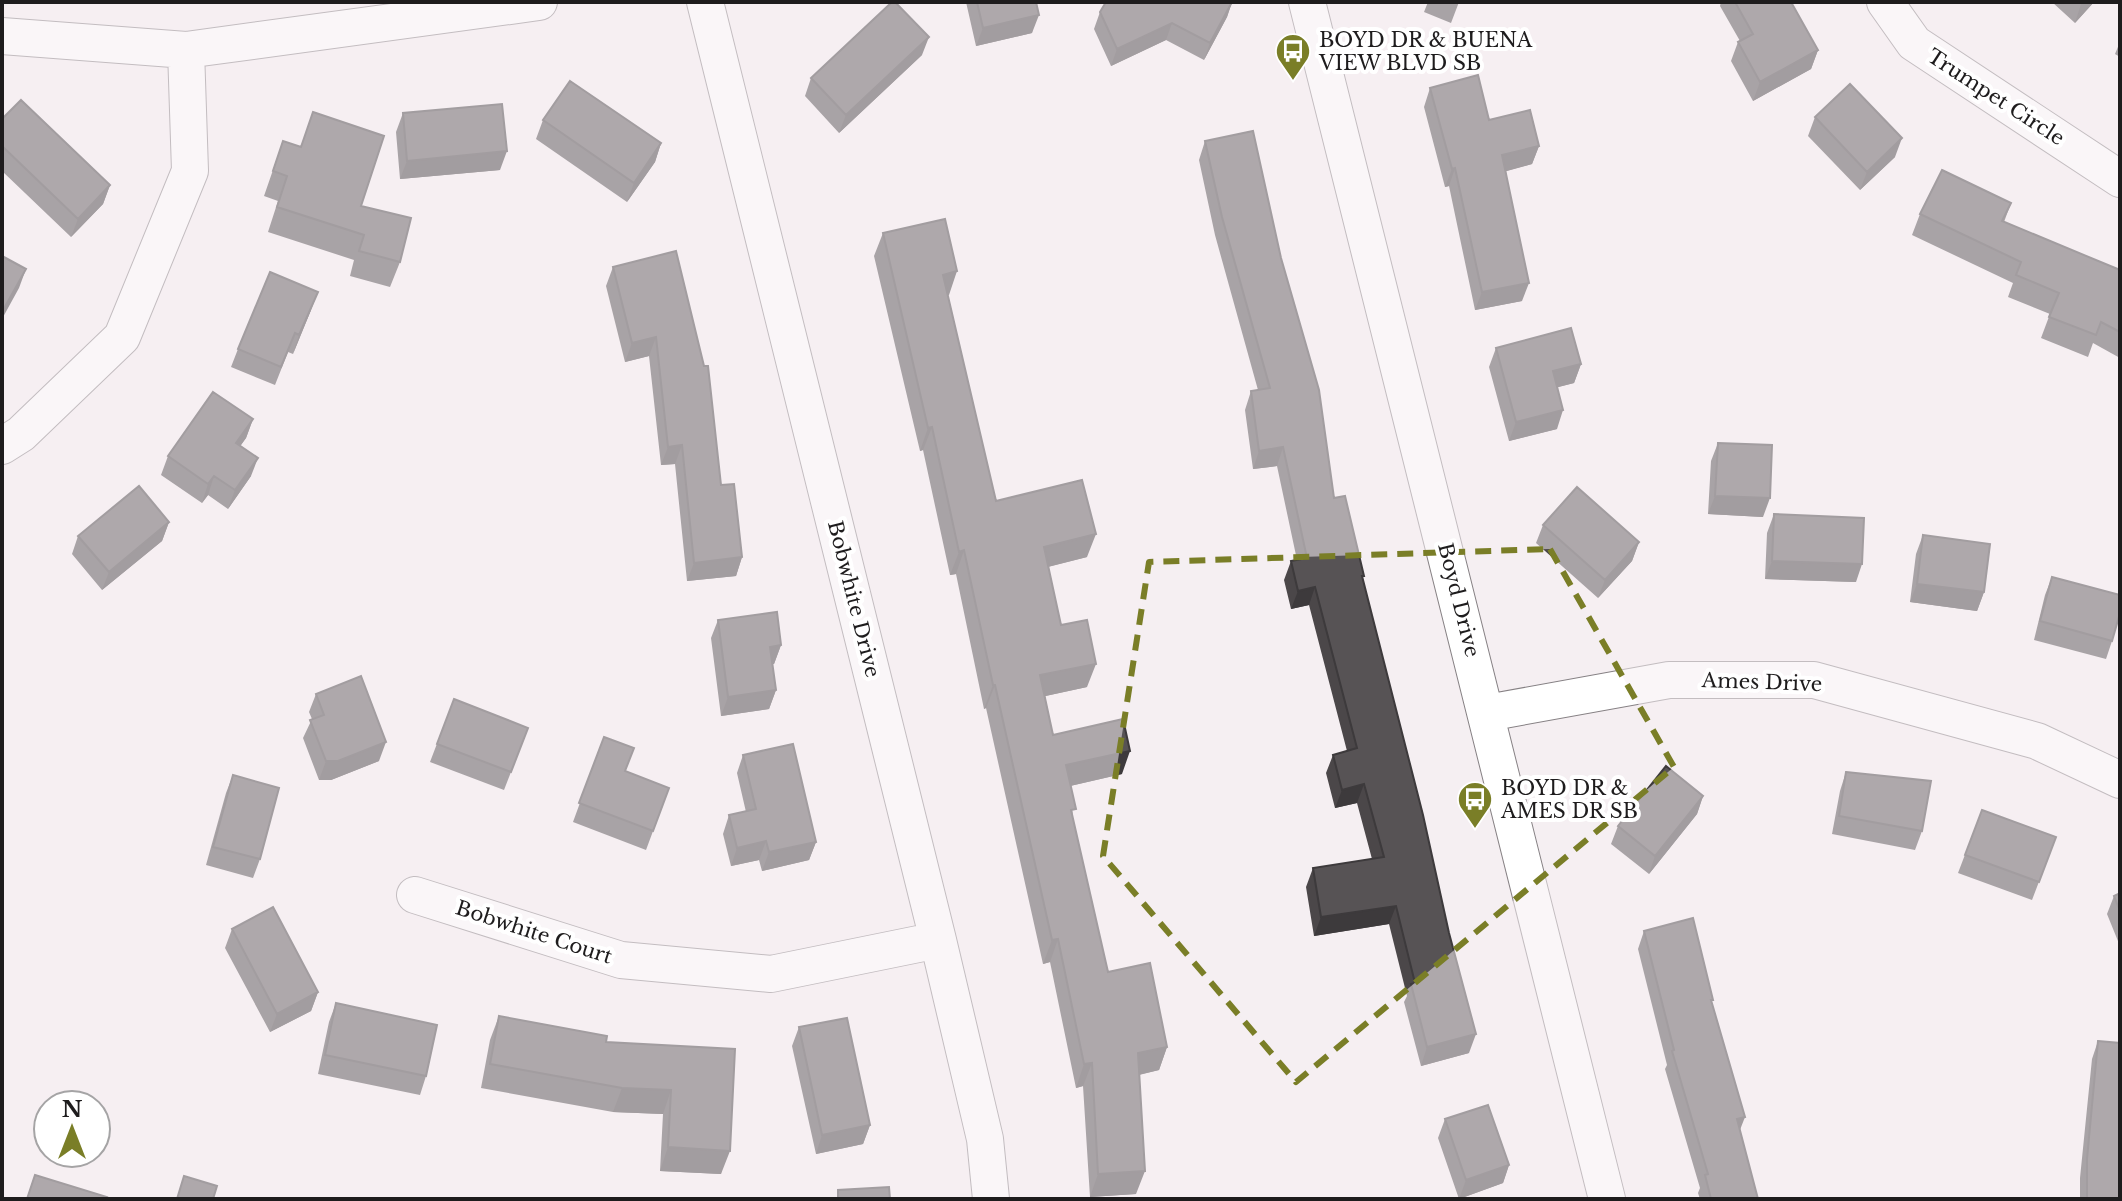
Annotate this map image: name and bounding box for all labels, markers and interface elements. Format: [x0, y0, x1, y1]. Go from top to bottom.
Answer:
place label: BOYD DR & BUENA VIEW BLVD SB [1318, 28, 1533, 75]
bus stop icon: BOYD DR & BUENA VIEW BLVD SB [1274, 32, 1312, 82]
street label: Trumpet Circle [1923, 44, 2069, 150]
street label: Bobwhite Drive [823, 518, 885, 680]
street label: Boyd Drive [1433, 540, 1485, 660]
street label: Ames Drive [1700, 668, 1823, 696]
place label: BOYD DR & AMES DR SB [1500, 776, 1638, 823]
bus stop icon: BOYD DR & AMES DR SB [1456, 780, 1494, 830]
street label: Bobwhite Court [453, 895, 616, 969]
north arrow [32, 1089, 112, 1169]
text: N [62, 1096, 83, 1123]

